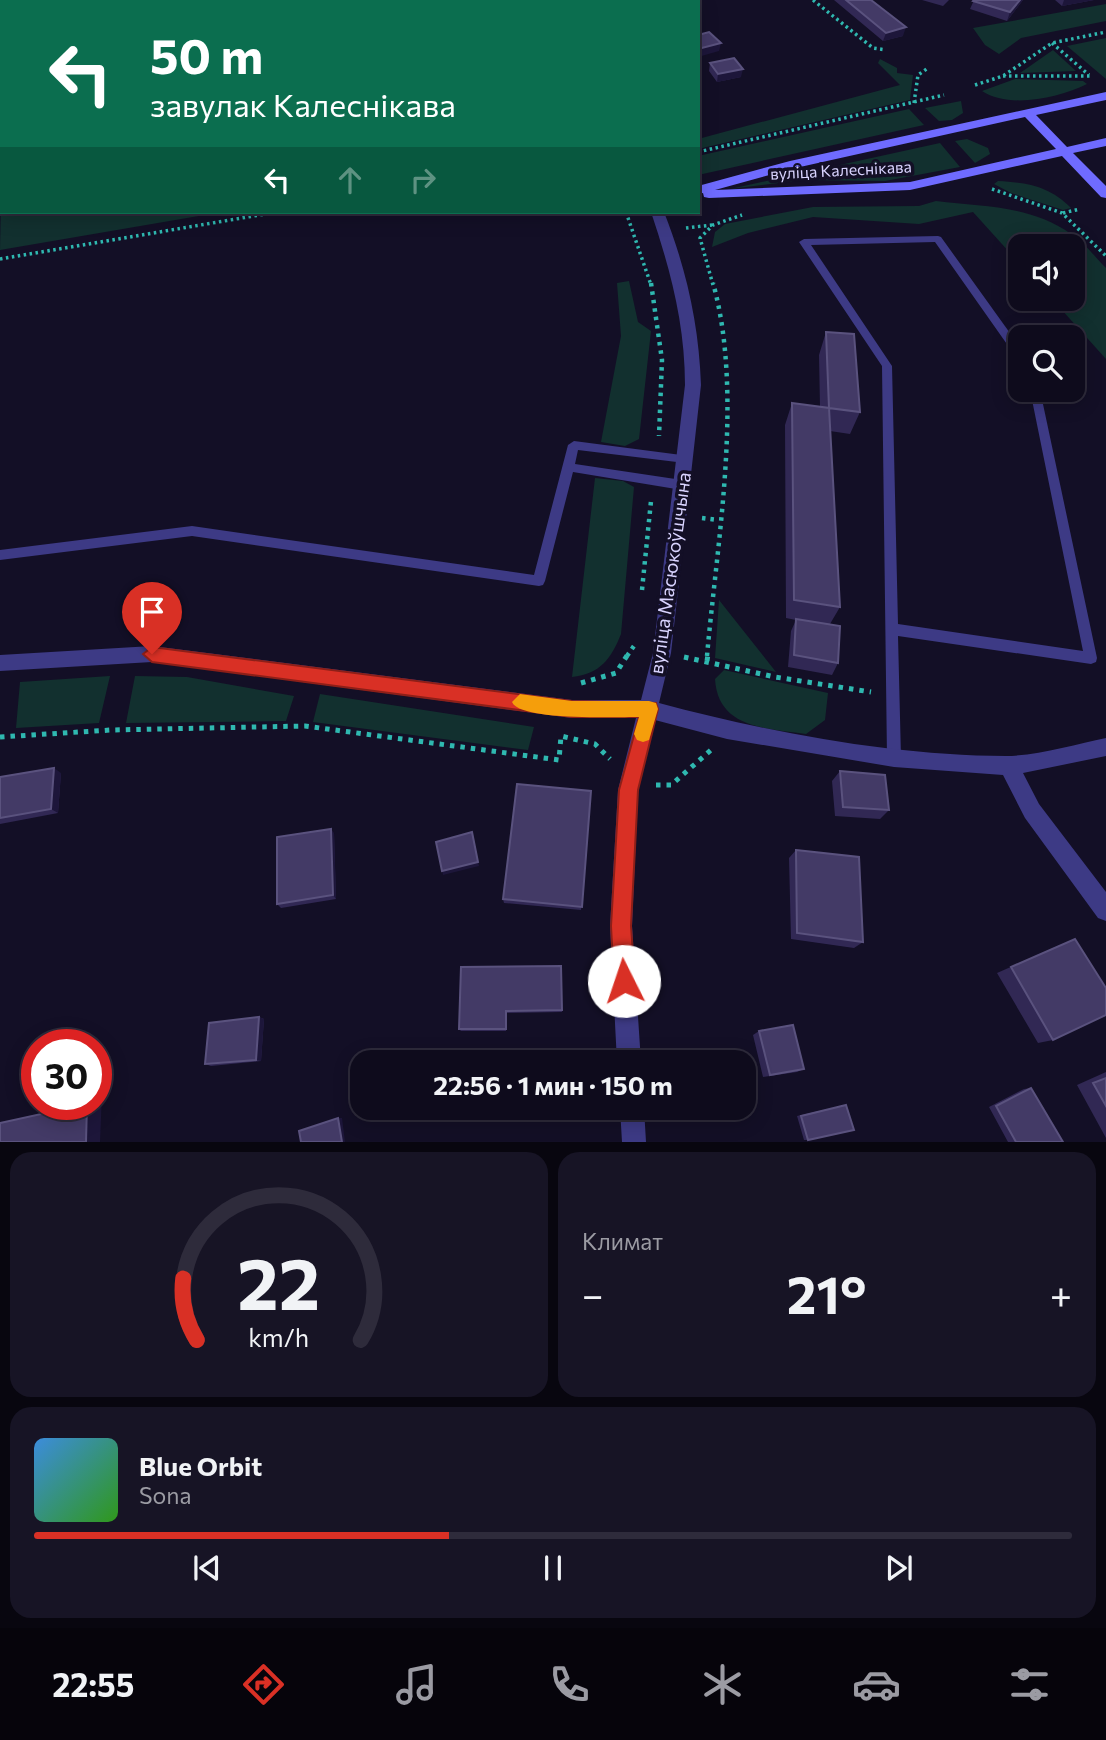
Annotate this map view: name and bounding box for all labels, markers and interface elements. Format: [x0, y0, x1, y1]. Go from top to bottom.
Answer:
text: 50 m [150, 24, 263, 84]
icon: left [35, 28, 126, 119]
text: завулак Калеснікава [150, 84, 456, 124]
street label: вуліца Калеснікава [770, 156, 912, 183]
icon: left [258, 161, 296, 199]
icon: ahead [331, 161, 369, 199]
icon: right [404, 161, 442, 199]
map controls [1008, 234, 1085, 402]
button: sound [1008, 234, 1085, 311]
button: search [1008, 325, 1085, 402]
street label: вуліца Масюкоўшчына [644, 471, 695, 675]
pin [122, 582, 182, 654]
icon: arrive [133, 593, 171, 631]
position arrow [587, 944, 661, 1018]
speed limit sign: 30 [21, 1029, 112, 1120]
text: 22:56 · 1 мин · 150 m [433, 1069, 673, 1100]
text: Климат [582, 1227, 663, 1255]
text: 22 [238, 1237, 320, 1326]
text: 21° [787, 1261, 866, 1325]
text: − [582, 1270, 604, 1317]
text: + [1050, 1270, 1072, 1317]
text: km/h [249, 1322, 309, 1352]
text: Blue Orbit [139, 1450, 262, 1481]
text: Sona [139, 1481, 191, 1509]
icon: previous [188, 1549, 226, 1587]
icon: pause [534, 1549, 572, 1587]
icon: next [880, 1549, 918, 1587]
icon: directions [239, 1660, 288, 1709]
icon: music [392, 1660, 441, 1709]
icon: phone [545, 1660, 594, 1709]
icon: climate [698, 1660, 747, 1709]
icon: car [852, 1660, 901, 1709]
icon: filters [1005, 1660, 1054, 1709]
text: 22:55 [52, 1664, 134, 1704]

